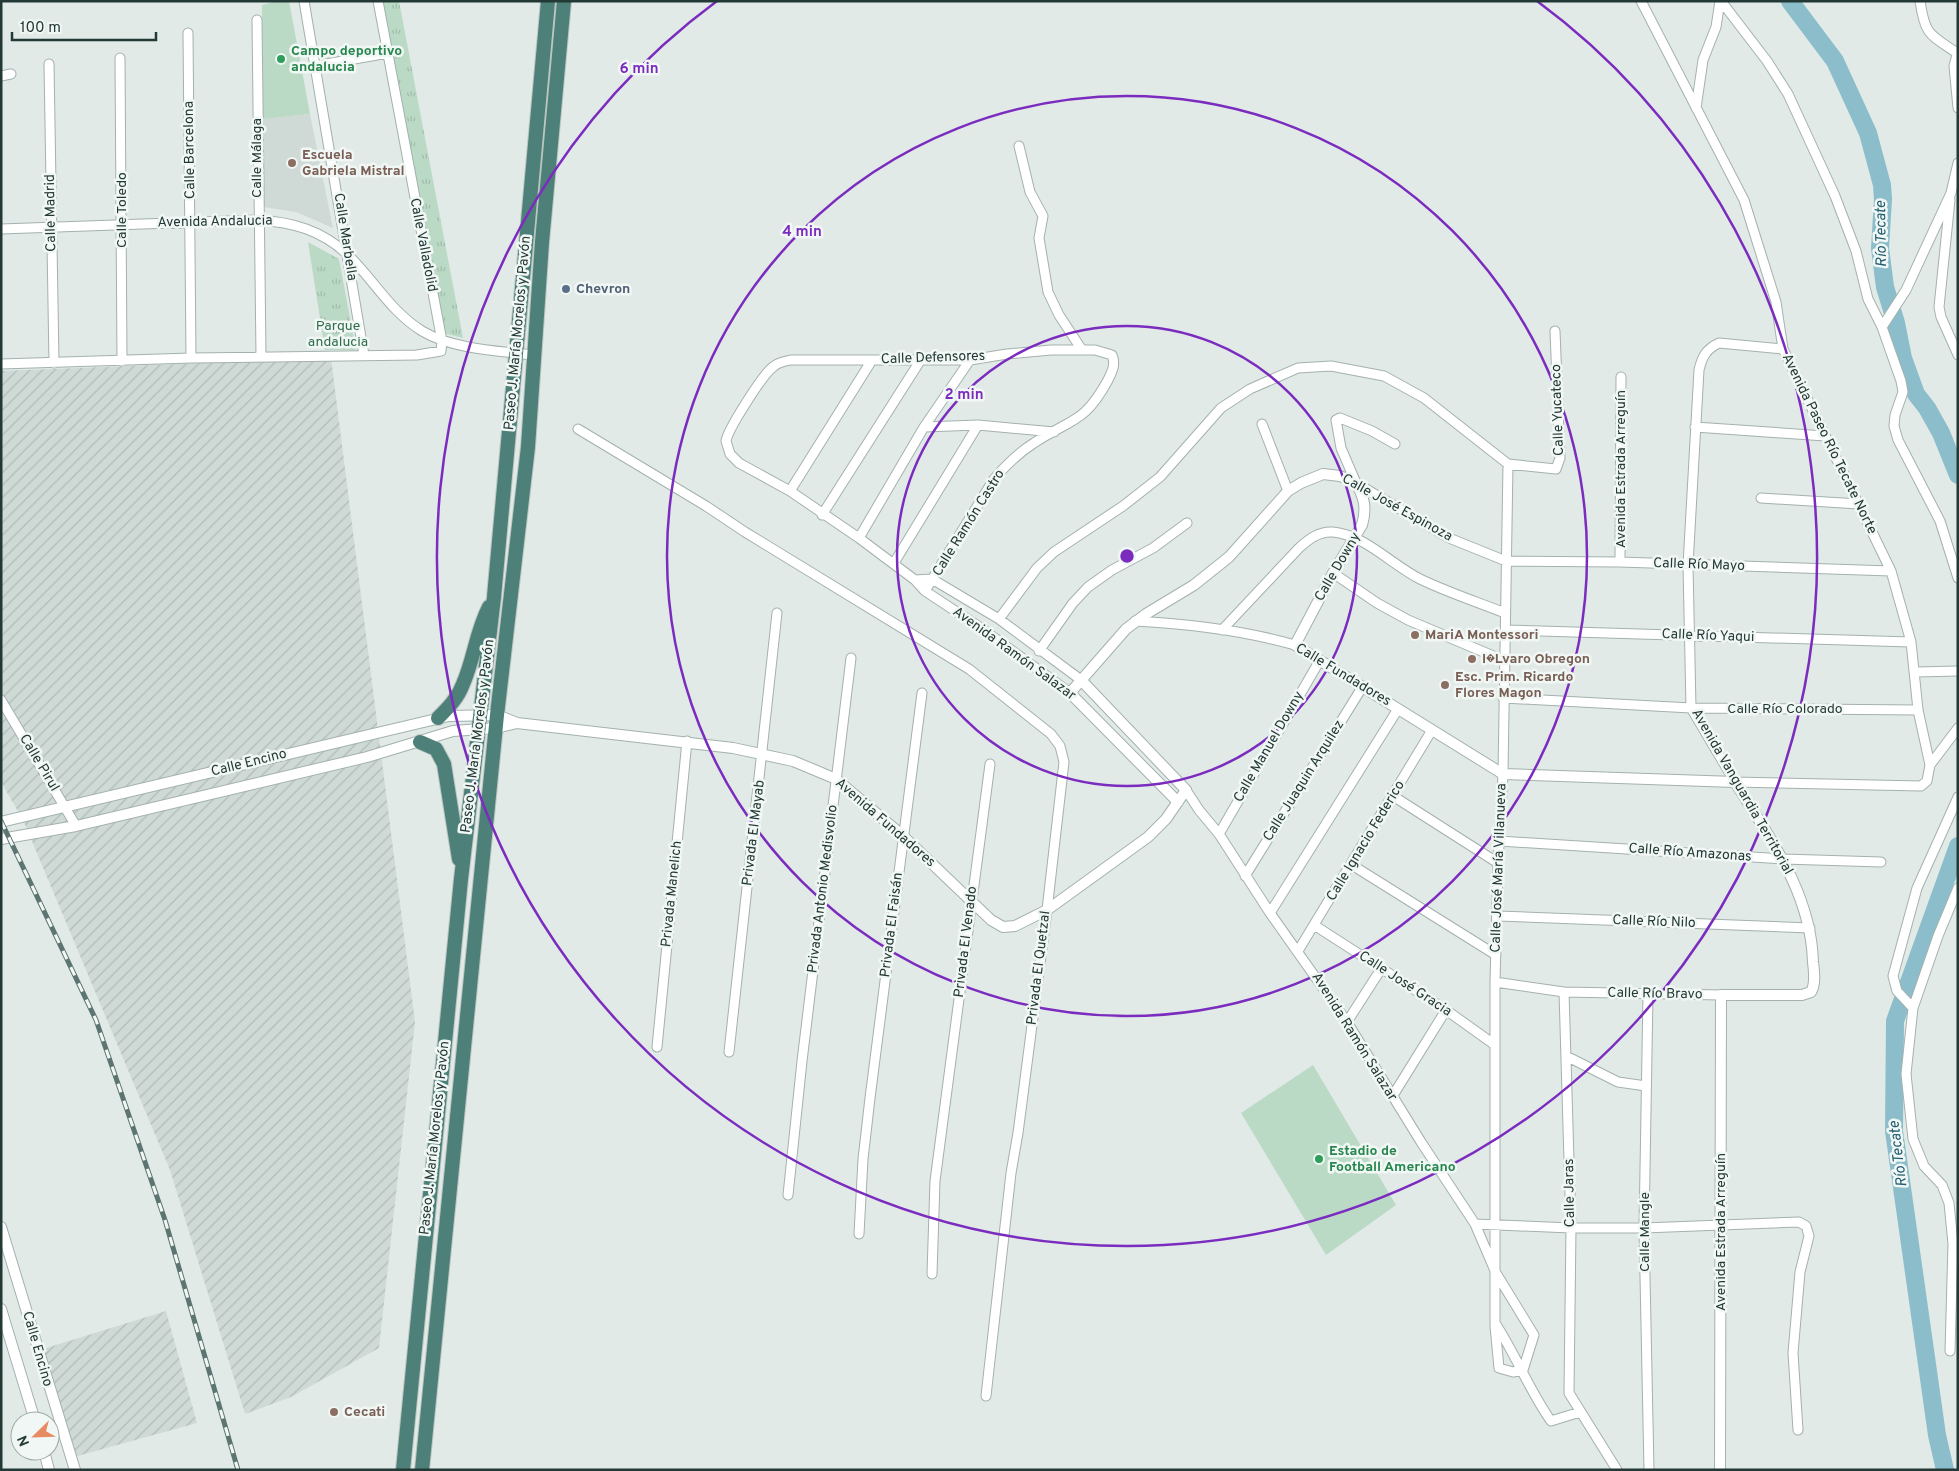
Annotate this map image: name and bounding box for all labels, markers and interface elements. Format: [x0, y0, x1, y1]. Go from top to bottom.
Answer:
scale bar [12, 10, 156, 42]
text: 100 m [20, 19, 61, 38]
place label: Campo deportivo andalucia [291, 43, 402, 76]
marker: Campo deportivo andalucia [275, 53, 287, 65]
text: 6 min [619, 60, 659, 79]
street label: Calle Barcelona [181, 101, 199, 199]
street label: Calle Málaga [249, 118, 266, 198]
place label: Escuela Gabriela Mistral [302, 147, 405, 180]
marker: Escuela Gabriela Mistral [286, 157, 298, 169]
street label: Calle Toledo [114, 172, 131, 248]
street label: Calle Madrid [42, 174, 60, 252]
street label: Calle Marbella [330, 192, 360, 282]
street label: Calle Valladolid [406, 197, 440, 293]
water label: Río Tecate [1872, 200, 1892, 267]
street label: Avenida Andalucia [157, 212, 273, 232]
text: 4 min [782, 223, 822, 242]
street label: Paseo J. María Morelos y Pavón [501, 235, 535, 431]
place label: Chevron [576, 281, 630, 298]
marker: Chevron [560, 283, 572, 295]
park label: Parque andalucia [308, 318, 368, 351]
street label: Calle Defensores [881, 348, 985, 368]
street label: Avenida Paseo Río Tecate Norte [1778, 351, 1880, 537]
street label: Calle Yucateco [1548, 364, 1568, 456]
text: 2 min [944, 386, 984, 405]
street label: Avenida Estrada Arreguín [1613, 390, 1630, 548]
street label: Calle Ramón Castro [929, 466, 1009, 580]
street label: Calle José Espinoza [1339, 471, 1455, 545]
street label: Calle Downy [1311, 529, 1365, 605]
centre of rings [1118, 547, 1136, 565]
street label: Calle Río Mayo [1653, 555, 1745, 575]
street label: Avenida Ramón Salazar [949, 604, 1079, 705]
street label: Calle Río Yaqui [1661, 626, 1755, 646]
place label: MariA Montessori [1425, 627, 1538, 644]
marker: MariA Montessori [1409, 629, 1421, 641]
street label: Paseo J. María Morelos y Pavón [458, 638, 498, 834]
street label: Calle Fundadores [1292, 640, 1394, 710]
place label: I�Lvaro Obregon [1482, 651, 1590, 668]
marker: I�Lvaro Obregon [1466, 653, 1478, 665]
place label: Esc. Prim. Ricardo Flores Magon [1455, 669, 1573, 702]
marker: Esc. Prim. Ricardo Flores Magon [1439, 679, 1451, 691]
street label: Calle Manuel Downy [1230, 688, 1308, 806]
street label: Calle Río Colorado [1727, 701, 1843, 718]
street label: Avenida Vanguardia Territorial [1688, 706, 1796, 878]
street label: Calle Juaquin Arquilez [1260, 717, 1348, 845]
street label: Calle Pirul [15, 731, 63, 795]
street label: Calle Encino [209, 745, 289, 781]
street label: Avenida Fundadores [831, 775, 939, 871]
street label: Calle Ignacio Federico [1323, 777, 1409, 904]
street label: Privada El Mayab [739, 779, 769, 887]
street label: Calle José María Villanueva [1488, 783, 1510, 953]
street label: Privada Antonio Medisvolio [804, 804, 842, 974]
street label: Privada Manelich [658, 840, 686, 948]
street label: Calle Río Amazonas [1628, 840, 1752, 866]
street label: Privada El Faisán [877, 872, 907, 978]
street label: Privada El Venado [951, 885, 981, 999]
street label: Privada El Quetzal [1024, 910, 1054, 1026]
street label: Calle Río Nilo [1612, 912, 1696, 932]
street label: Calle José Gracia [1355, 948, 1455, 1020]
street label: Avenida Ramón Salazar [1308, 970, 1401, 1105]
street label: Calle Río Bravo [1607, 985, 1703, 1003]
street label: Paseo J. María Morelos y Pavón [416, 1040, 454, 1236]
water label: Río Tecate [1885, 1120, 1912, 1188]
place label: Estadio de Football Americano [1329, 1143, 1456, 1176]
marker: Estadio de Football Americano [1313, 1153, 1325, 1165]
street label: Avenida Estrada Arreguín [1713, 1153, 1730, 1311]
street label: Calle Jaras [1561, 1158, 1579, 1228]
street label: Calle Mangle [1637, 1192, 1654, 1272]
street label: Calle Encino [18, 1309, 56, 1389]
place label: Cecati [344, 1404, 385, 1421]
marker: Cecati [328, 1406, 340, 1418]
north arrow [10, 1411, 60, 1461]
text: N [15, 1433, 34, 1448]

